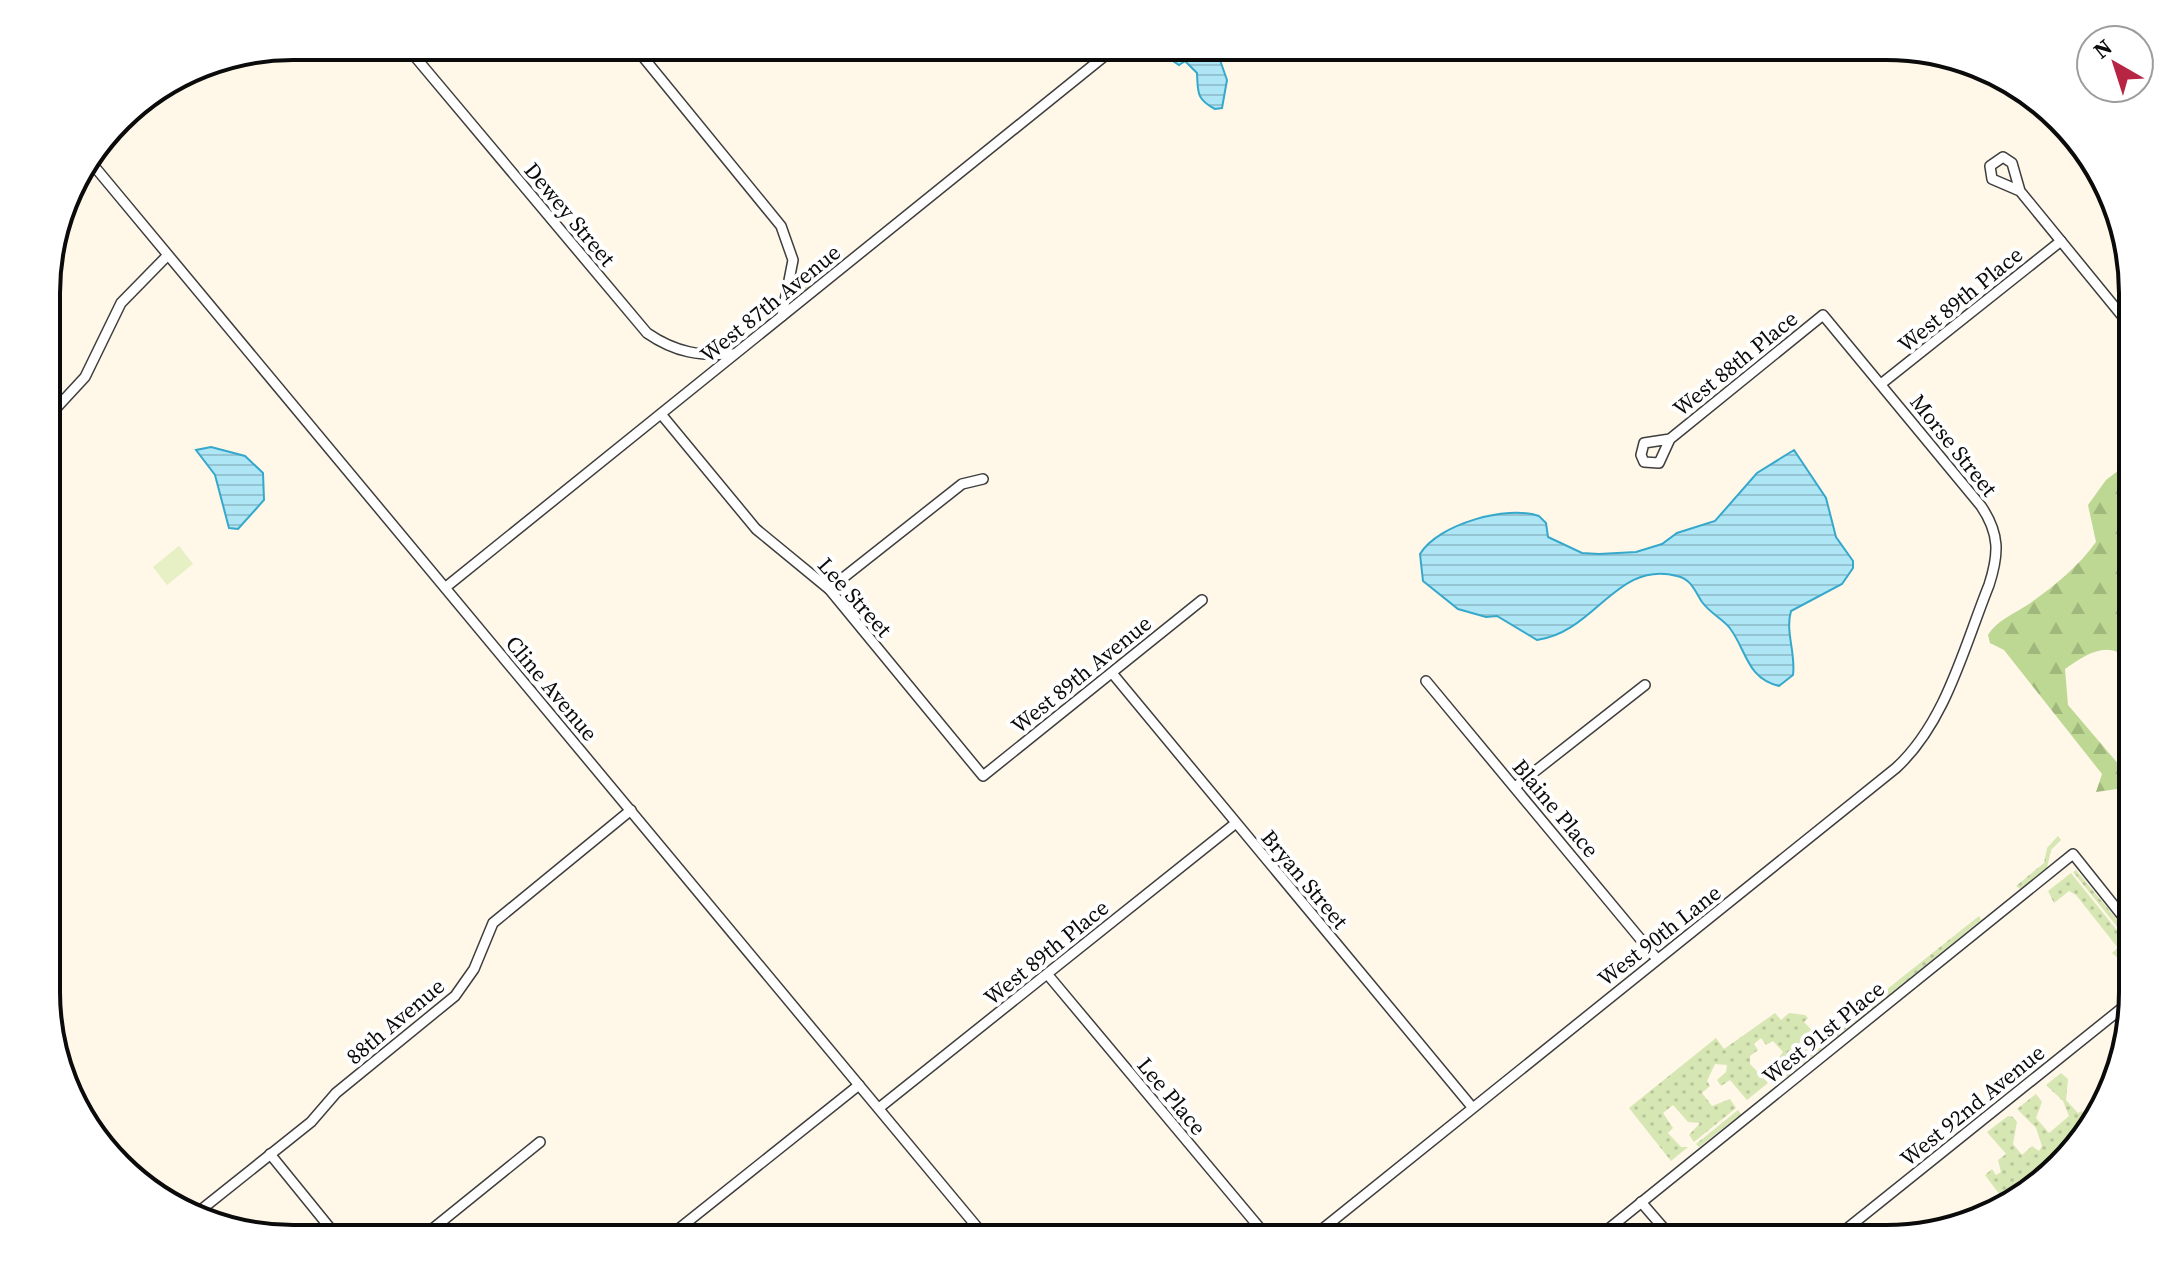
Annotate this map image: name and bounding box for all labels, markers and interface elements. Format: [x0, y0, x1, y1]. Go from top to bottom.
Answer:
north arrow [2075, 24, 2155, 104]
text: N [2087, 32, 2118, 65]
street label: Dewey Street [518, 156, 623, 273]
street label: West 87th Avenue [694, 237, 846, 369]
street label: West 89th Place [1891, 239, 2029, 359]
street label: West 88th Place [1666, 303, 1804, 423]
street label: Morse Street [1904, 388, 2005, 503]
street label: Lee Street [811, 551, 899, 644]
street label: West 89th Avenue [1005, 608, 1157, 740]
street label: Cline Avenue [499, 629, 605, 747]
street label: Blaine Place [1506, 752, 1606, 864]
street label: Bryan Street [1255, 823, 1356, 936]
street label: West 90th Lane [1591, 877, 1727, 993]
street label: West 89th Place [977, 892, 1115, 1012]
street label: 88th Avenue [339, 971, 451, 1071]
street label: West 91st Place [1756, 973, 1890, 1091]
street label: West 92nd Avenue [1893, 1037, 2051, 1173]
street label: Lee Place [1131, 1051, 1213, 1141]

